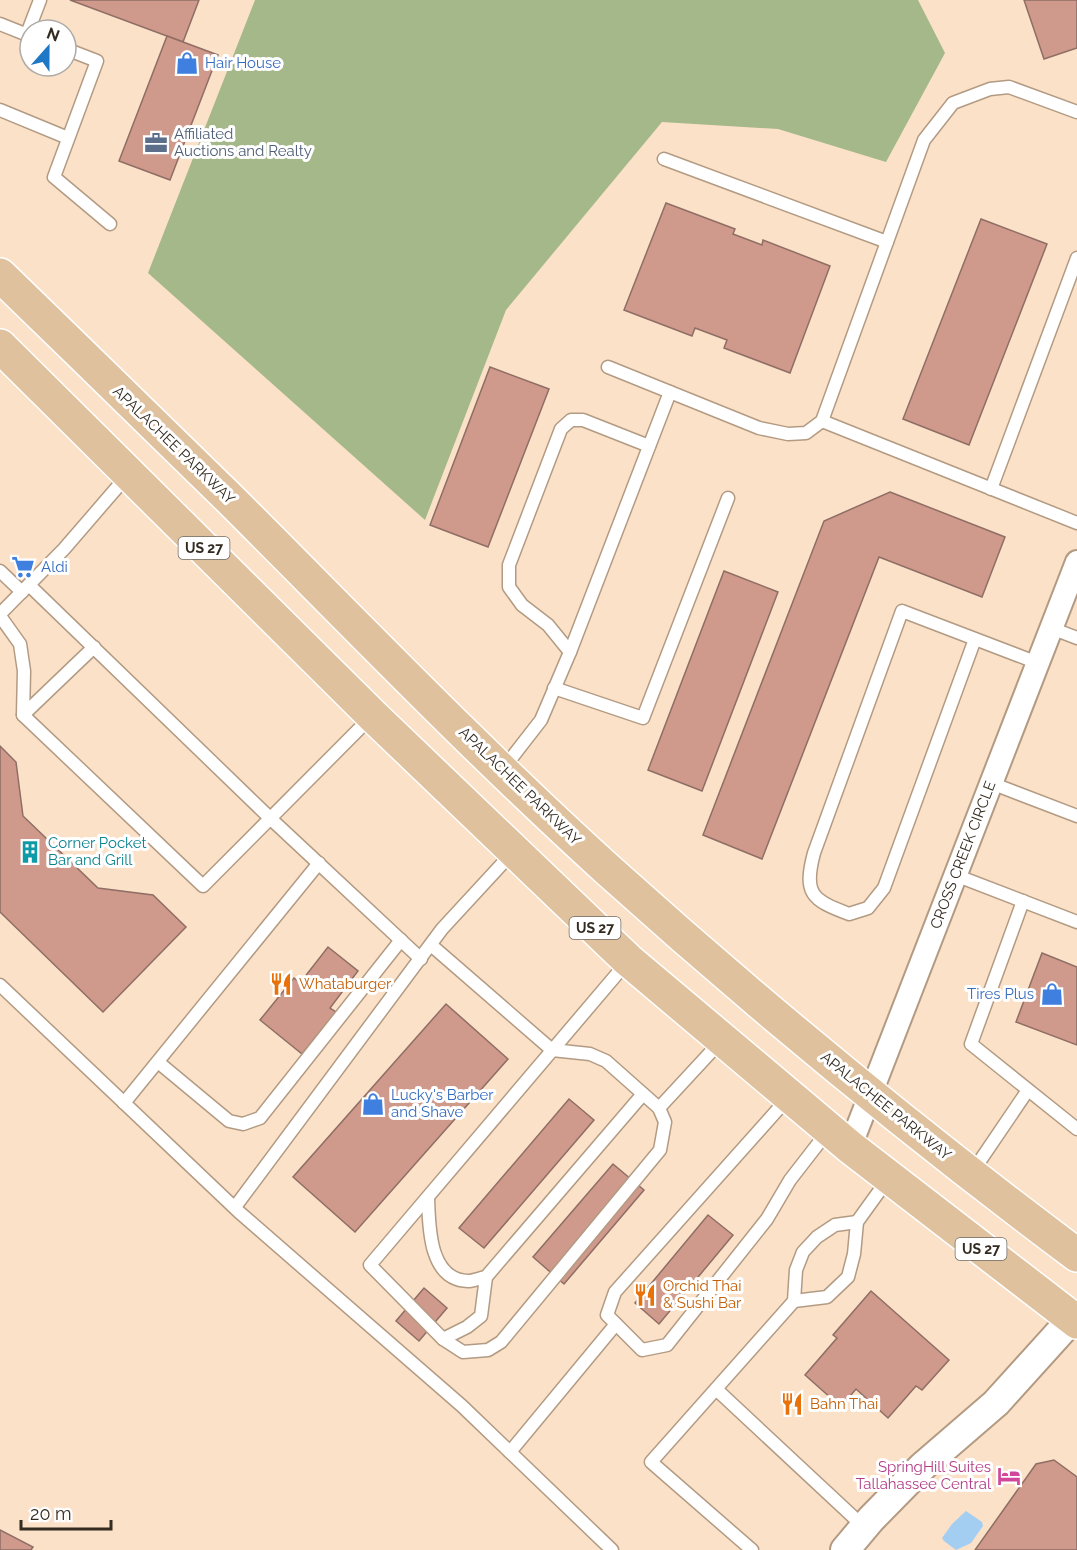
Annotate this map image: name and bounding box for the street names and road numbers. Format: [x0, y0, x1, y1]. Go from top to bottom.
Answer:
street label: APALACHEE PARKWAY [109, 382, 239, 508]
road number: US 27 [178, 537, 230, 559]
street label: APALACHEE PARKWAY [455, 723, 585, 849]
street label: CROSS CREEK CIRCLE [926, 778, 1000, 932]
road number: US 27 [570, 917, 620, 939]
street label: APALACHEE PARKWAY [817, 1048, 955, 1164]
road number: US 27 [956, 1238, 1006, 1260]

